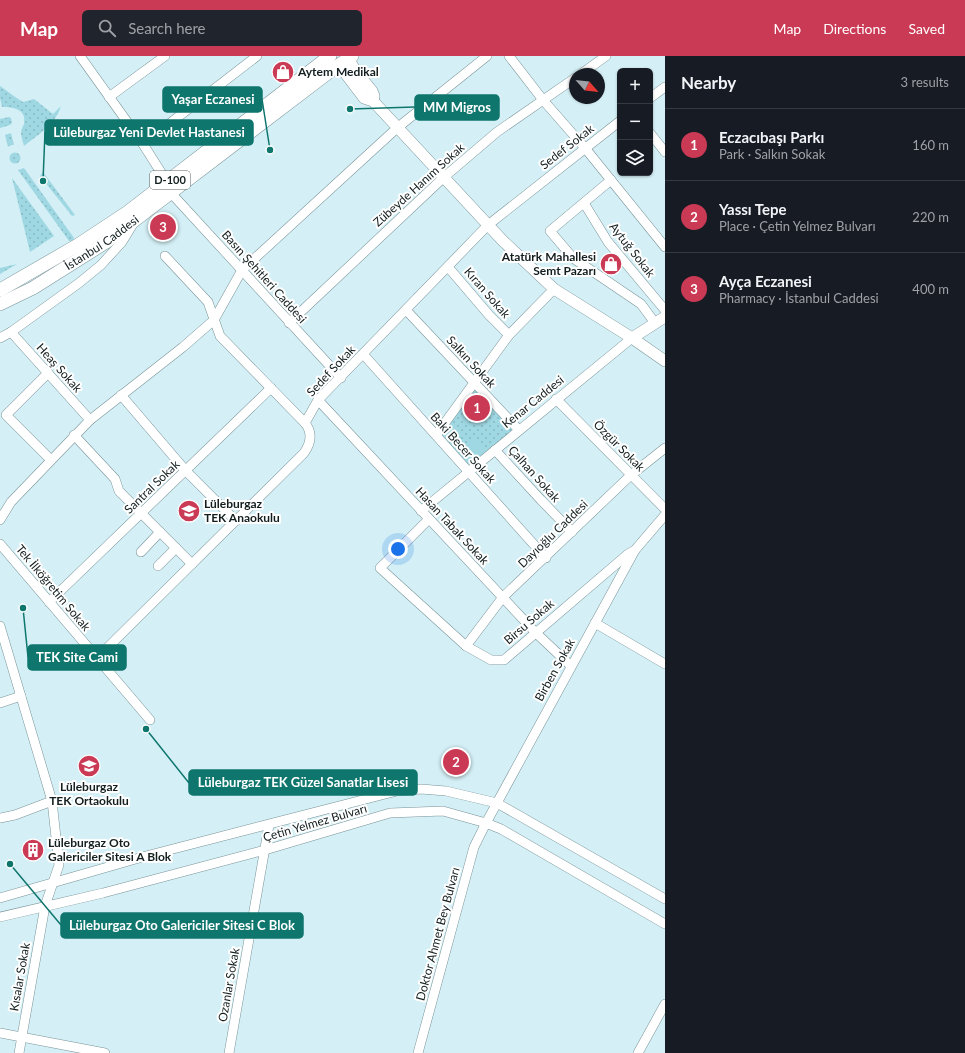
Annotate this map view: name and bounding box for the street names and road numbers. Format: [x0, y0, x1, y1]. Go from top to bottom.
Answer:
street label: Sedef Sokak [537, 120, 597, 172]
street label: Zübeyde Hanım Sokak [370, 139, 468, 230]
road number: D-100 [150, 171, 190, 189]
street label: İstanbul Caddesi [62, 212, 142, 273]
street label: Aytuğ Sokak [606, 219, 659, 281]
street label: Basın Şehitleri Caddesi [219, 227, 310, 326]
street label: Kıran Sokak [461, 264, 514, 322]
street label: Salkın Sokak [444, 333, 500, 391]
street label: Heaş Sokak [33, 340, 86, 396]
street label: Sedef Sokak [303, 341, 359, 399]
street label: Kenar Caddesi [499, 372, 567, 431]
street label: Baki Becer Sokak [428, 409, 500, 487]
street label: Özgür Sokak [591, 417, 649, 475]
street label: Çalhan Sokak [505, 442, 564, 506]
street label: Santral Sokak [121, 456, 183, 517]
street label: Hasan Tabak Sokak [413, 484, 493, 568]
street label: Dayıoğlu Caddesi [515, 496, 591, 571]
street label: Tek İlköğretim Sokak [13, 541, 94, 635]
street label: Birsu Sokak [501, 595, 557, 647]
street label: Birben Sokak [531, 635, 578, 704]
street label: Çetin Yelmez Bulvarı [261, 801, 369, 845]
street label: Doktor Ahmet Bey Bulvarı [412, 866, 463, 1002]
street label: Kısalar Sokak [6, 941, 33, 1012]
street label: Ozanlar Sokak [215, 946, 243, 1023]

